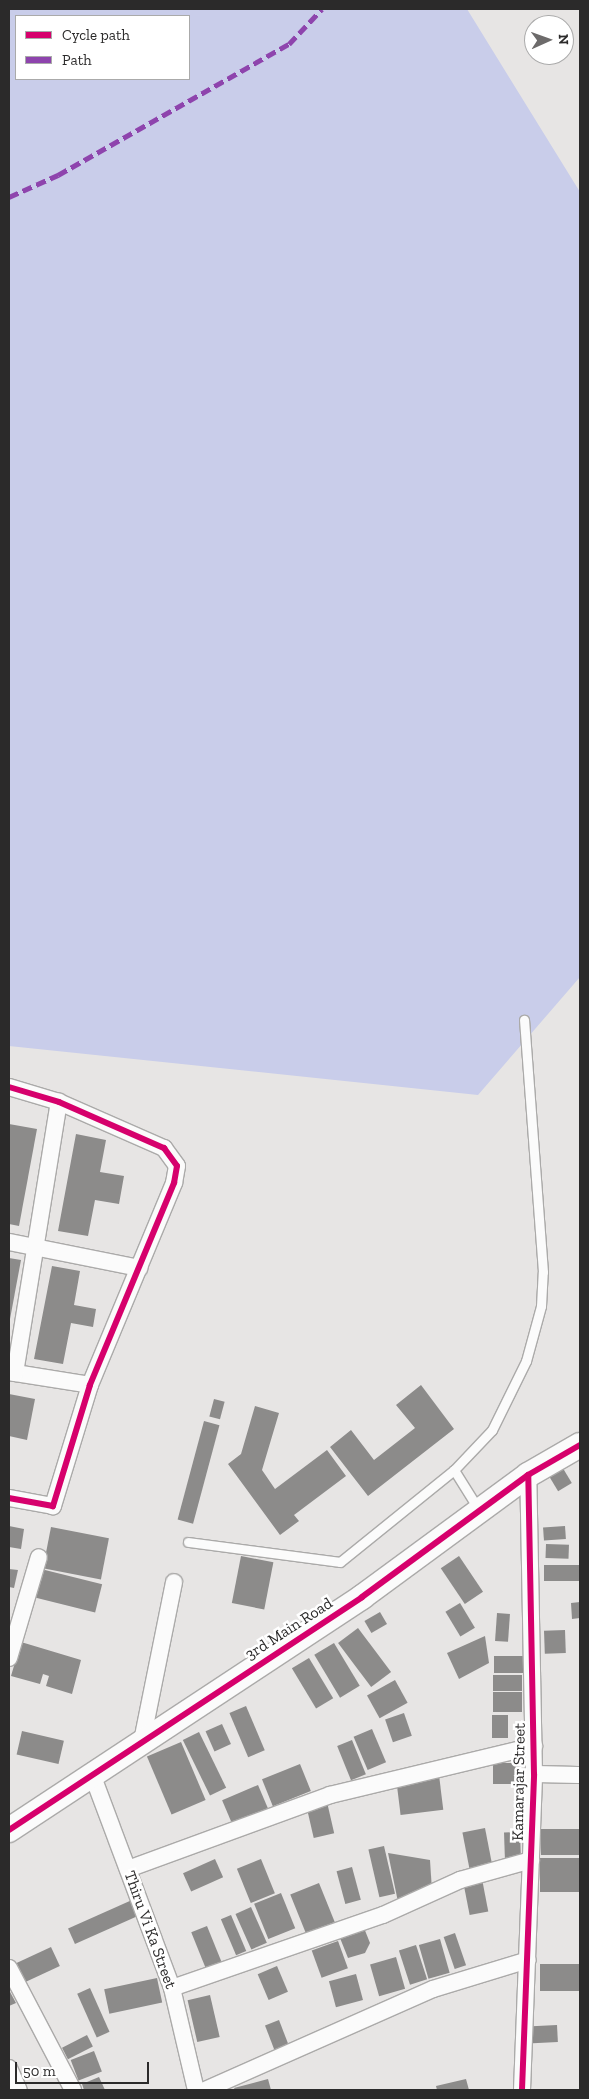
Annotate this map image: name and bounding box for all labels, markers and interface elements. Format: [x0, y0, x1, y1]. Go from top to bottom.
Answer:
legend [15, 15, 190, 80]
north arrow [524, 15, 574, 65]
text: Cycle path [62, 26, 130, 44]
text: N [555, 34, 572, 45]
text: Path [62, 51, 92, 69]
street label: 3rd Main Road [242, 1594, 336, 1664]
street label: Kamarajar Street [508, 1723, 530, 1841]
street label: Thiru Vi Ka Street [120, 1868, 180, 1992]
scale bar [18, 2052, 151, 2084]
text: 50 m [23, 2062, 56, 2080]

